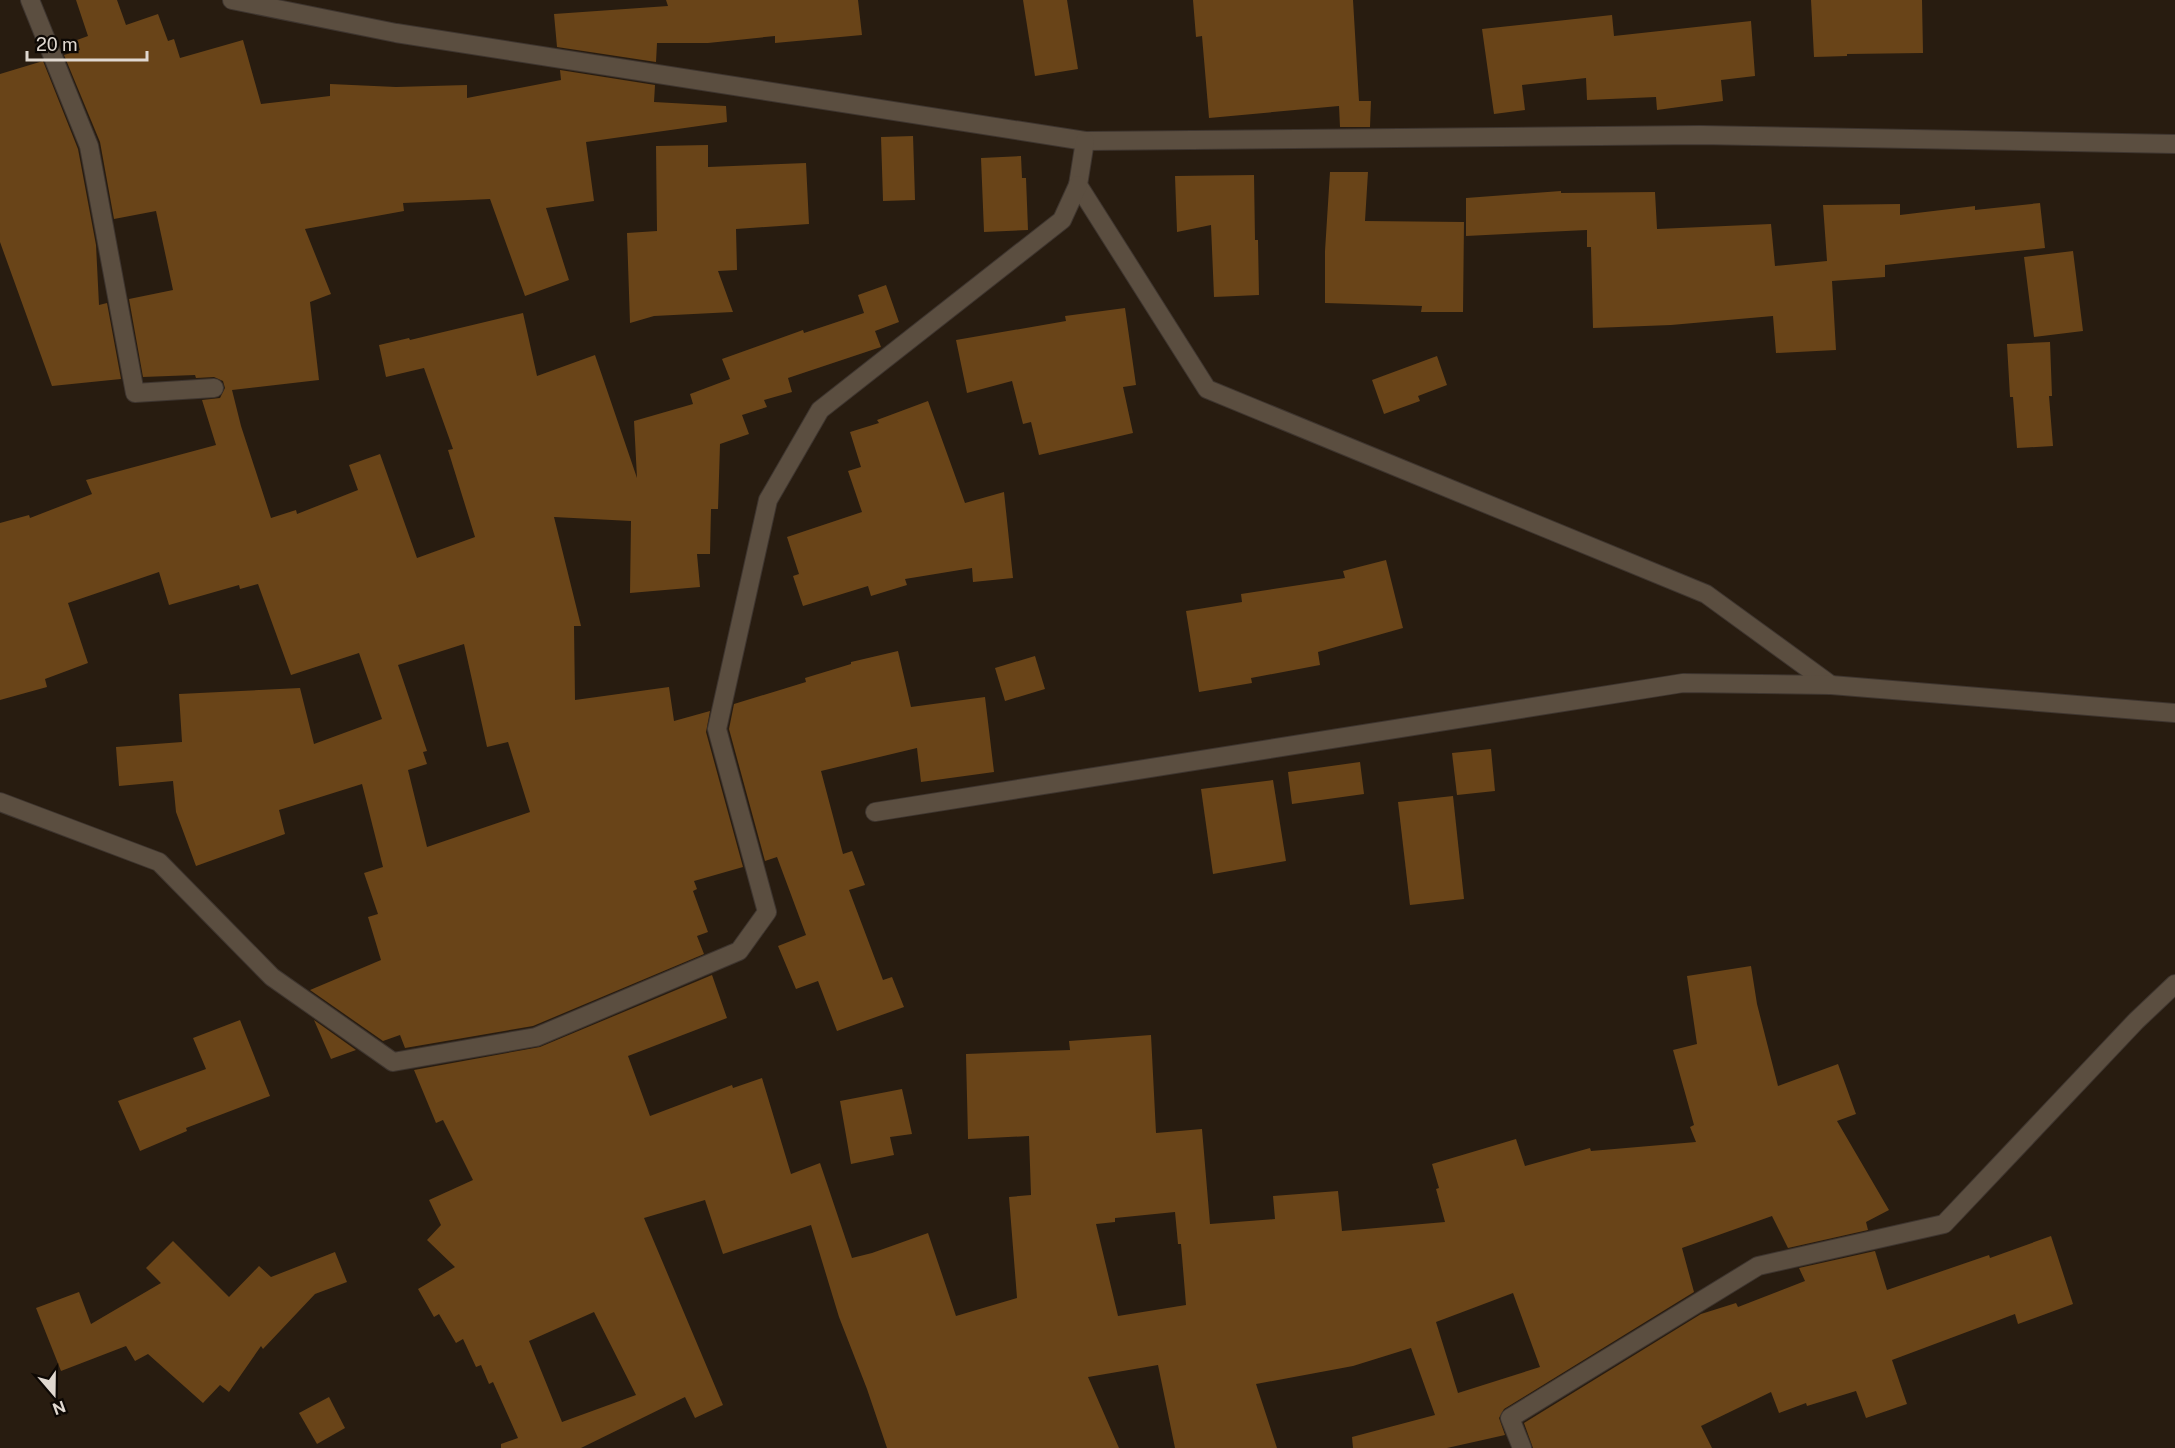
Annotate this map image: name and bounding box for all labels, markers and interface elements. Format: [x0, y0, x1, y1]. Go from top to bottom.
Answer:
scale bar [27, 24, 147, 62]
text: 20 m [36, 34, 78, 55]
north arrow [24, 1364, 84, 1424]
text: N [50, 1397, 68, 1419]

